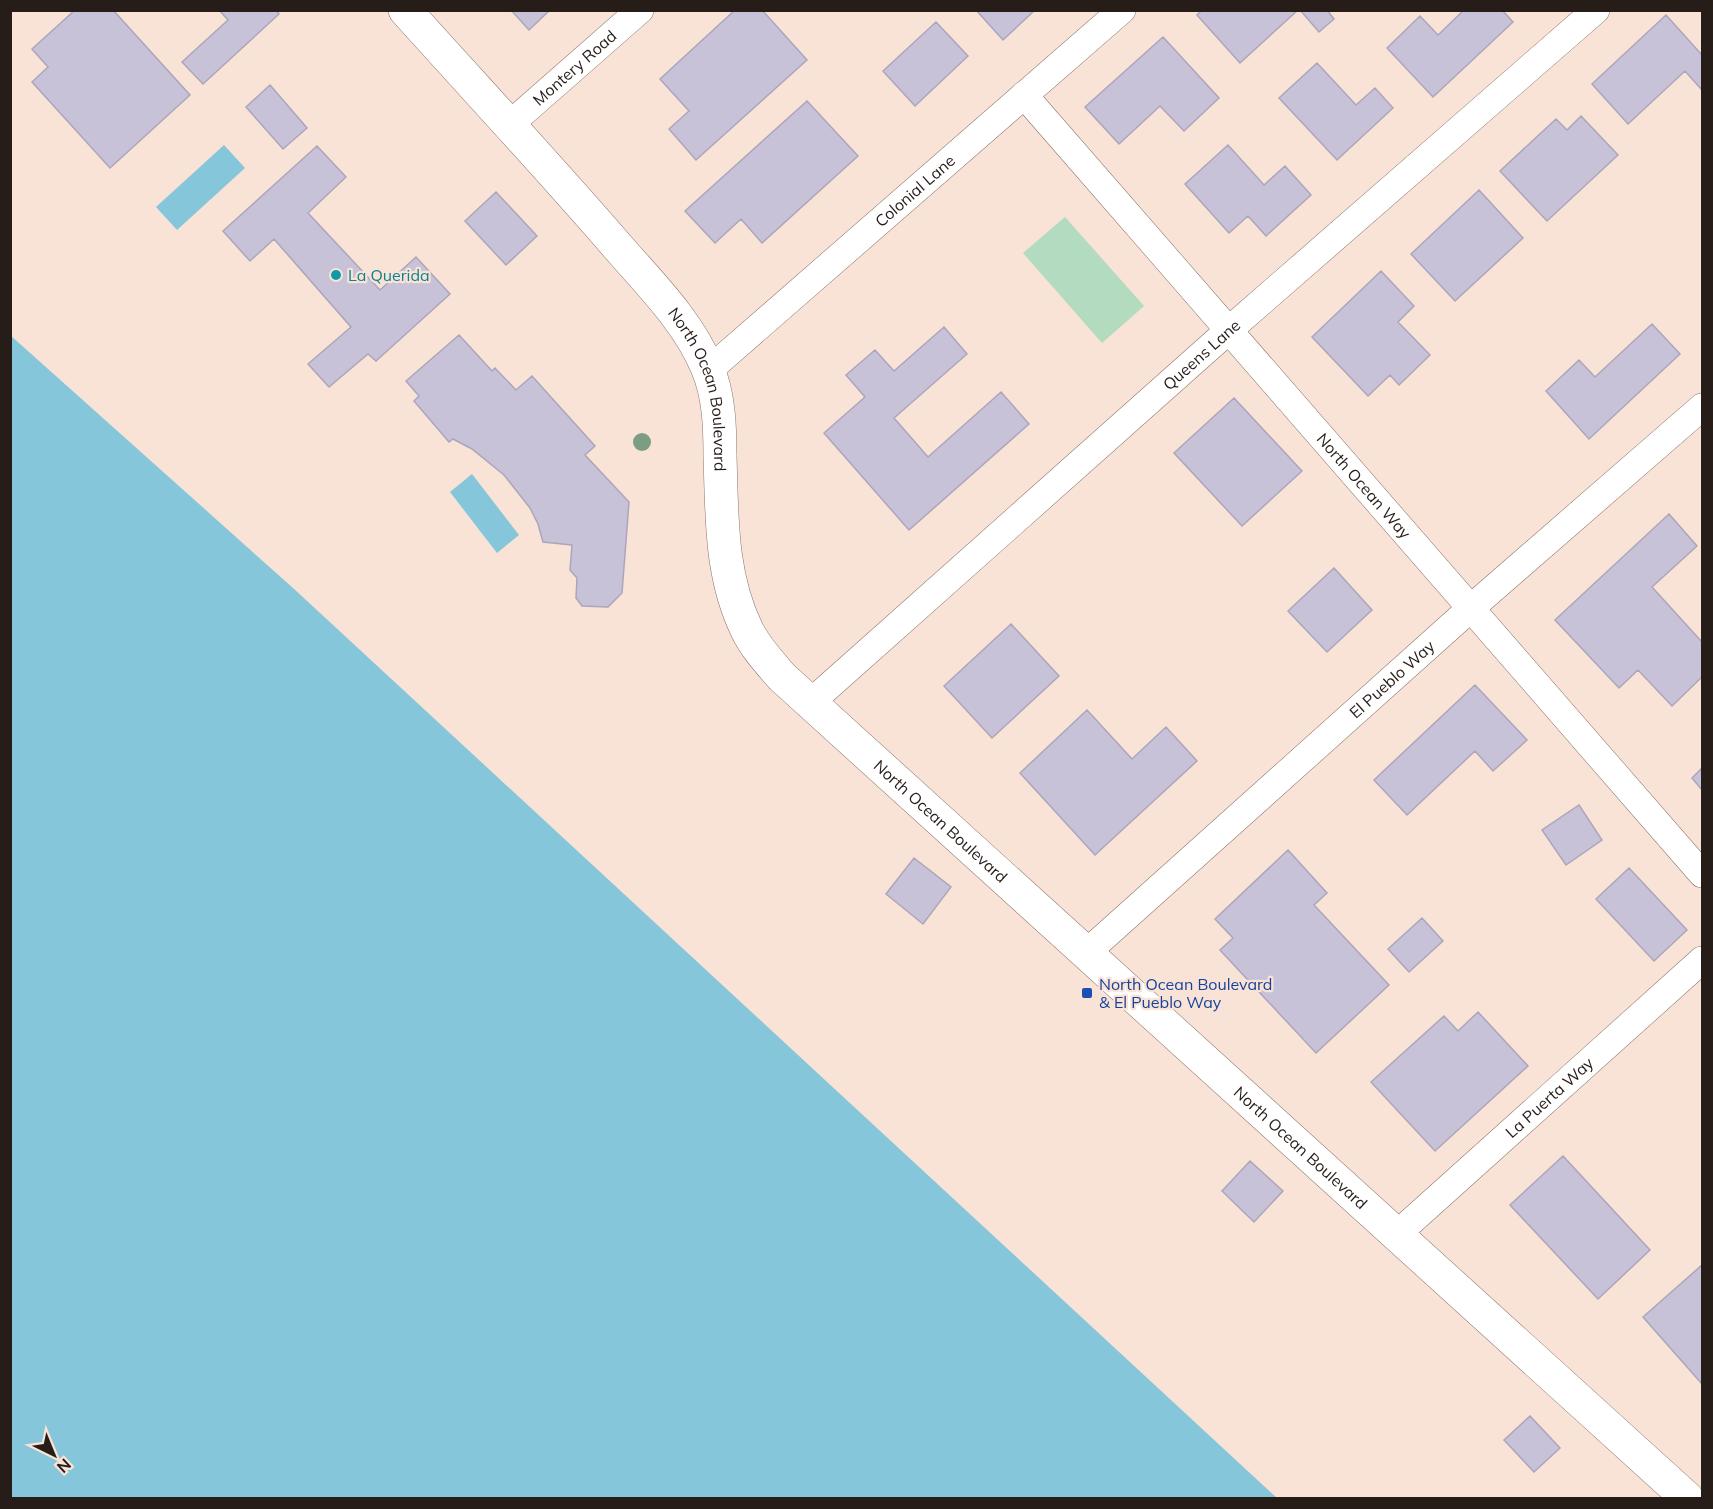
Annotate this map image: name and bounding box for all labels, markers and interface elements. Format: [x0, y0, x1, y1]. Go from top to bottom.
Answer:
street label: Montery Road [528, 26, 620, 110]
street label: Colonial Lane [871, 150, 959, 231]
place label: La Querida [348, 265, 430, 285]
marker: La Querida [329, 268, 343, 282]
street label: North Ocean Boulevard [664, 303, 730, 472]
street label: Queens Lane [1159, 315, 1244, 394]
street label: North Ocean Way [1313, 429, 1416, 543]
street label: El Pueblo Way [1345, 635, 1439, 722]
street label: North Ocean Boulevard [870, 755, 1012, 887]
place label: North Ocean Boulevard & El Pueblo Way [1099, 974, 1272, 1012]
marker: North Ocean Boulevard & El Pueblo Way [1080, 986, 1094, 1000]
street label: La Puerta Way [1501, 1052, 1598, 1142]
street label: North Ocean Boulevard [1230, 1082, 1372, 1213]
north arrow [24, 1425, 84, 1485]
text: N [53, 1455, 75, 1477]

